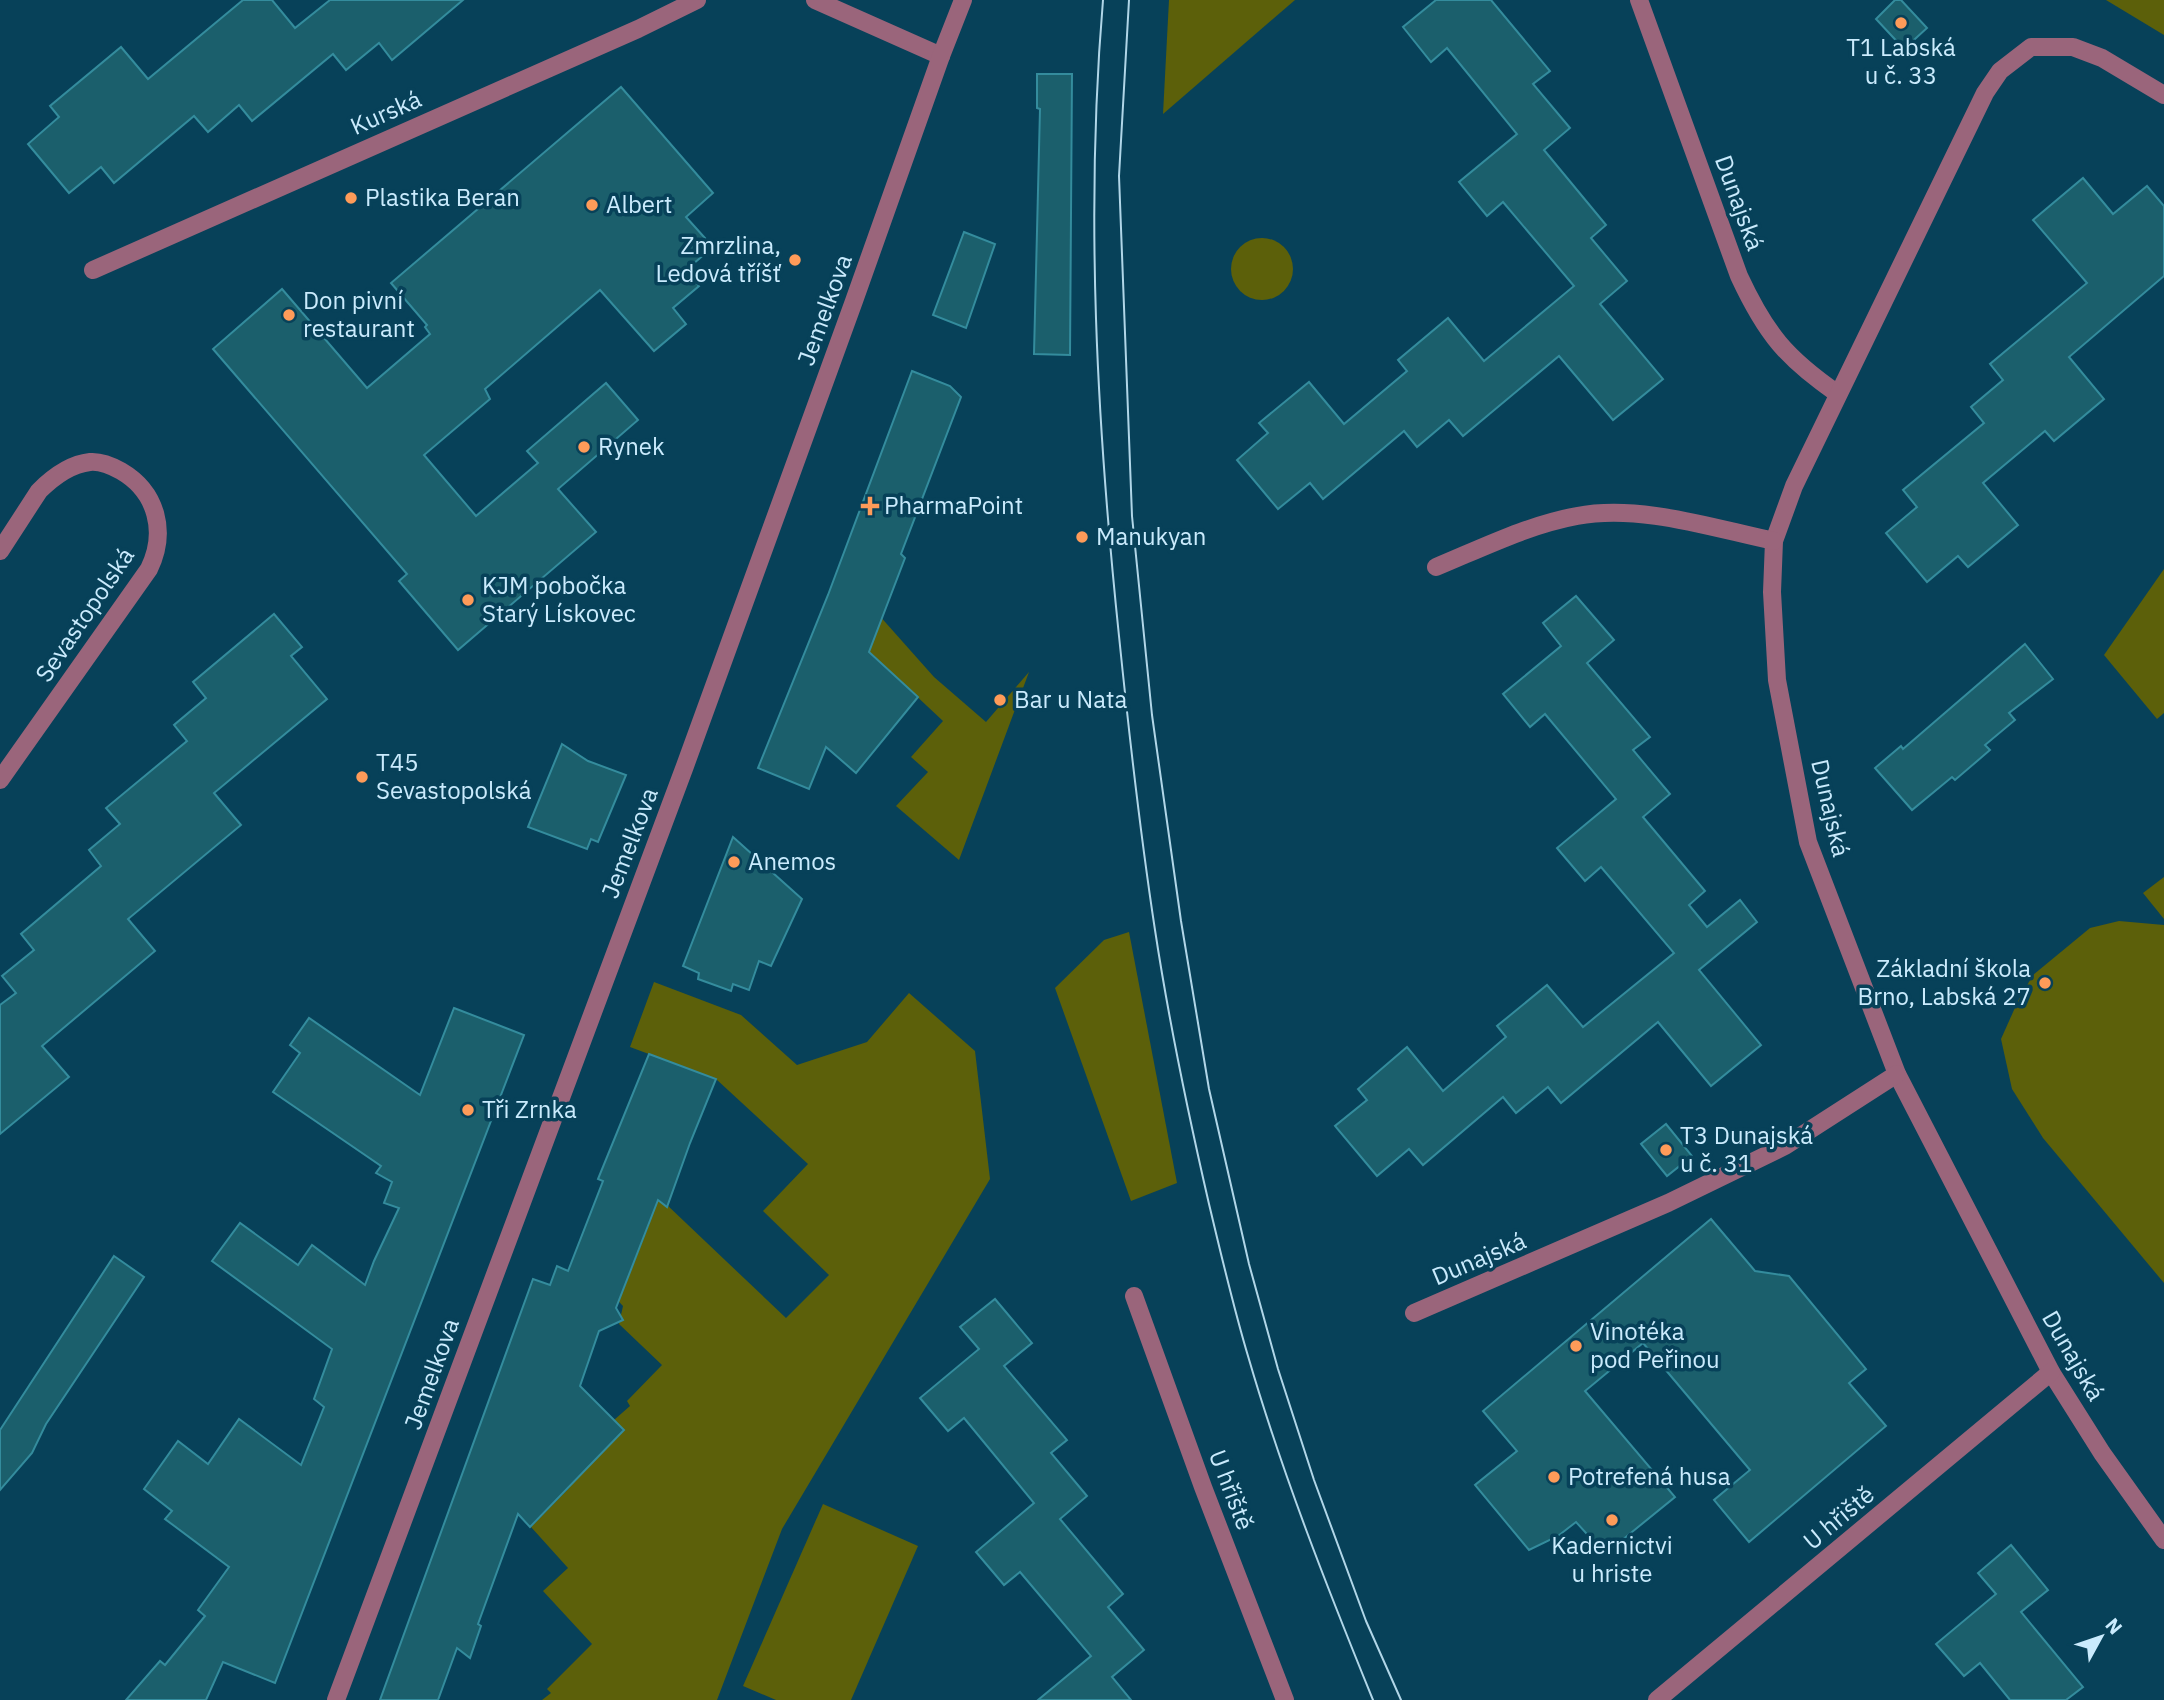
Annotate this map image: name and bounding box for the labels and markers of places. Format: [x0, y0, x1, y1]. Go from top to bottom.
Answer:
marker: T1 Labská u č. 33 [1893, 15, 1909, 31]
place label: T1 Labská u č. 33 [1846, 31, 1956, 91]
place label: Plastika Beran [365, 181, 520, 213]
place label: Albert [606, 188, 672, 220]
marker: Plastika Beran [343, 190, 359, 206]
marker: Albert [584, 197, 600, 213]
place label: Zmrzlina, Ledová tříšť [656, 229, 782, 289]
marker: Zmrzlina, Ledová tříšť [787, 252, 803, 268]
place label: Don pivní restaurant [303, 284, 415, 344]
marker: Don pivní restaurant [281, 307, 297, 323]
place label: Rynek [598, 430, 665, 462]
marker: Rynek [576, 439, 592, 455]
place label: PharmaPoint [884, 489, 1023, 521]
marker: PharmaPoint [862, 498, 878, 514]
place label: Manukyan [1096, 520, 1206, 552]
marker: Manukyan [1074, 529, 1090, 545]
place label: KJM pobočka Starý Lískovec [482, 569, 636, 629]
marker: KJM pobočka Starý Lískovec [460, 592, 476, 608]
place label: Bar u Nata [1014, 683, 1127, 715]
marker: Bar u Nata [992, 692, 1008, 708]
place label: T45 Sevastopolská [376, 746, 532, 806]
marker: T45 Sevastopolská [354, 769, 370, 785]
place label: Anemos [748, 845, 836, 877]
marker: Anemos [726, 854, 742, 870]
place label: Základní škola Brno, Labská 27 [1858, 952, 2031, 1012]
marker: Základní škola Brno, Labská 27 [2037, 975, 2053, 991]
place label: Tři Zrnka [482, 1093, 577, 1125]
marker: Tři Zrnka [460, 1102, 476, 1118]
place label: T3 Dunajská u č. 31 [1680, 1119, 1813, 1179]
marker: T3 Dunajská u č. 31 [1658, 1142, 1674, 1158]
place label: Vinotéka pod Peřinou [1590, 1315, 1720, 1375]
marker: Vinotéka pod Peřinou [1568, 1338, 1584, 1354]
place label: Potrefená husa [1568, 1460, 1731, 1492]
marker: Potrefená husa [1546, 1469, 1562, 1485]
marker: Kadernictvi u hriste [1604, 1512, 1620, 1528]
place label: Kadernictvi u hriste [1551, 1529, 1673, 1589]

